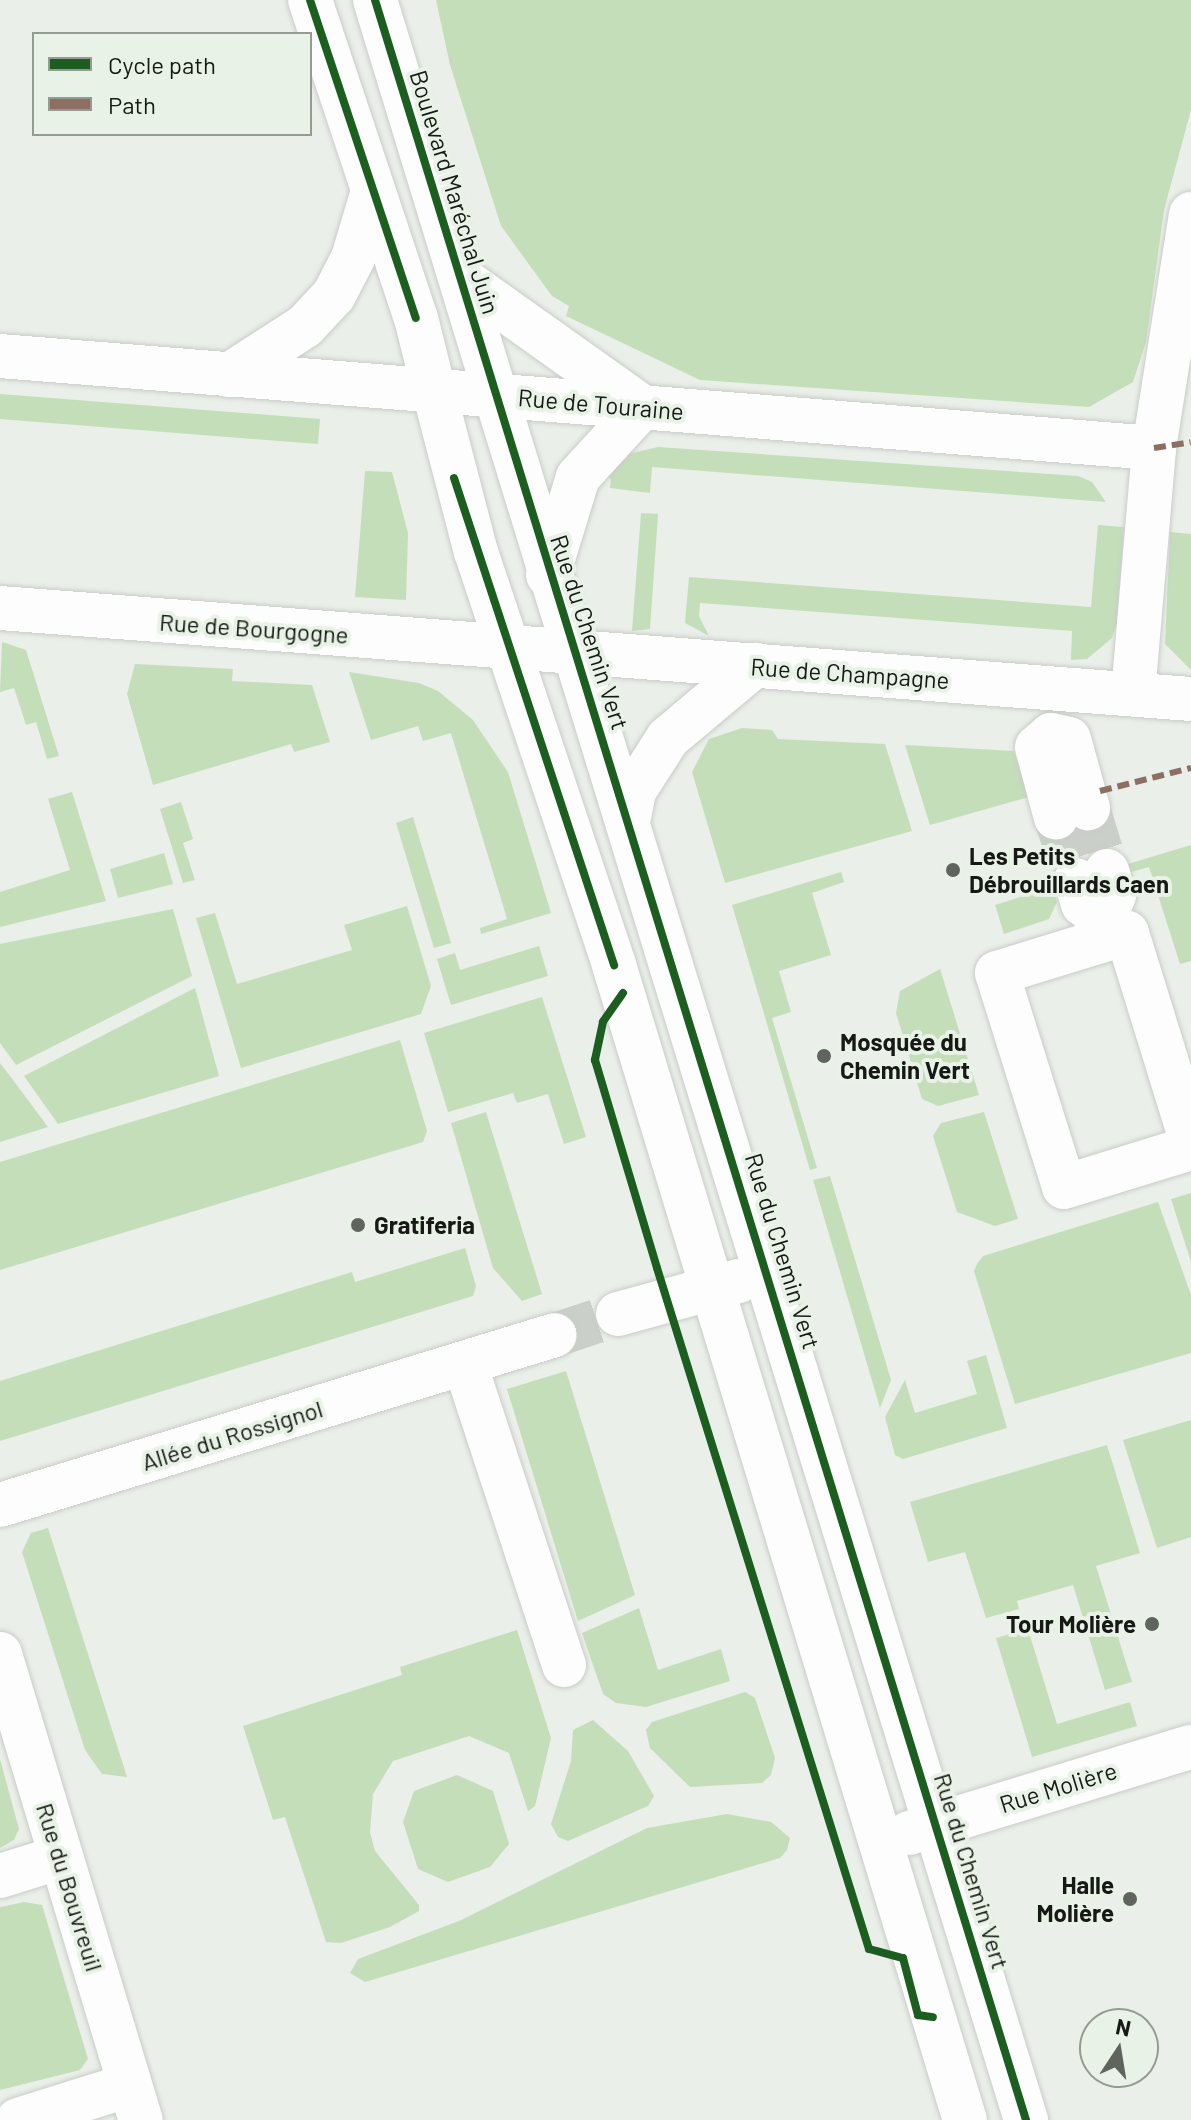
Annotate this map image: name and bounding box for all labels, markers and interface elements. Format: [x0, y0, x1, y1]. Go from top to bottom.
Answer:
legend [32, 32, 312, 136]
text: Cycle path [108, 50, 216, 79]
street label: Boulevard Maréchal Juin [404, 67, 506, 317]
text: Path [108, 90, 156, 119]
street label: Rue de Touraine [517, 382, 685, 426]
street label: Rue du Chemin Vert [545, 531, 635, 733]
street label: Rue de Bourgogne [158, 607, 350, 649]
street label: Rue de Champagne [750, 652, 950, 694]
place label: Les Petits Débrouillards Caen [969, 842, 1169, 898]
marker: Les Petits Débrouillards Caen [944, 861, 962, 879]
place label: Mosquée du Chemin Vert [840, 1028, 970, 1084]
marker: Mosquée du Chemin Vert [815, 1047, 833, 1065]
street label: Rue du Chemin Vert [740, 1150, 826, 1352]
place label: Gratiferia [374, 1211, 475, 1239]
marker: Gratiferia [349, 1216, 367, 1234]
street label: Allée du Rossignol [138, 1394, 326, 1476]
place label: Tour Molière [1006, 1610, 1136, 1638]
marker: Tour Molière [1143, 1615, 1161, 1633]
street label: Rue Molière [996, 1756, 1120, 1818]
street label: Rue du Chemin Vert [929, 1770, 1015, 1972]
street label: Rue du Bouvreuil [31, 1799, 109, 1975]
place label: Halle Molière [1036, 1871, 1114, 1927]
marker: Halle Molière [1121, 1890, 1139, 1908]
north arrow [1079, 2008, 1159, 2088]
text: N [1114, 2012, 1133, 2041]

